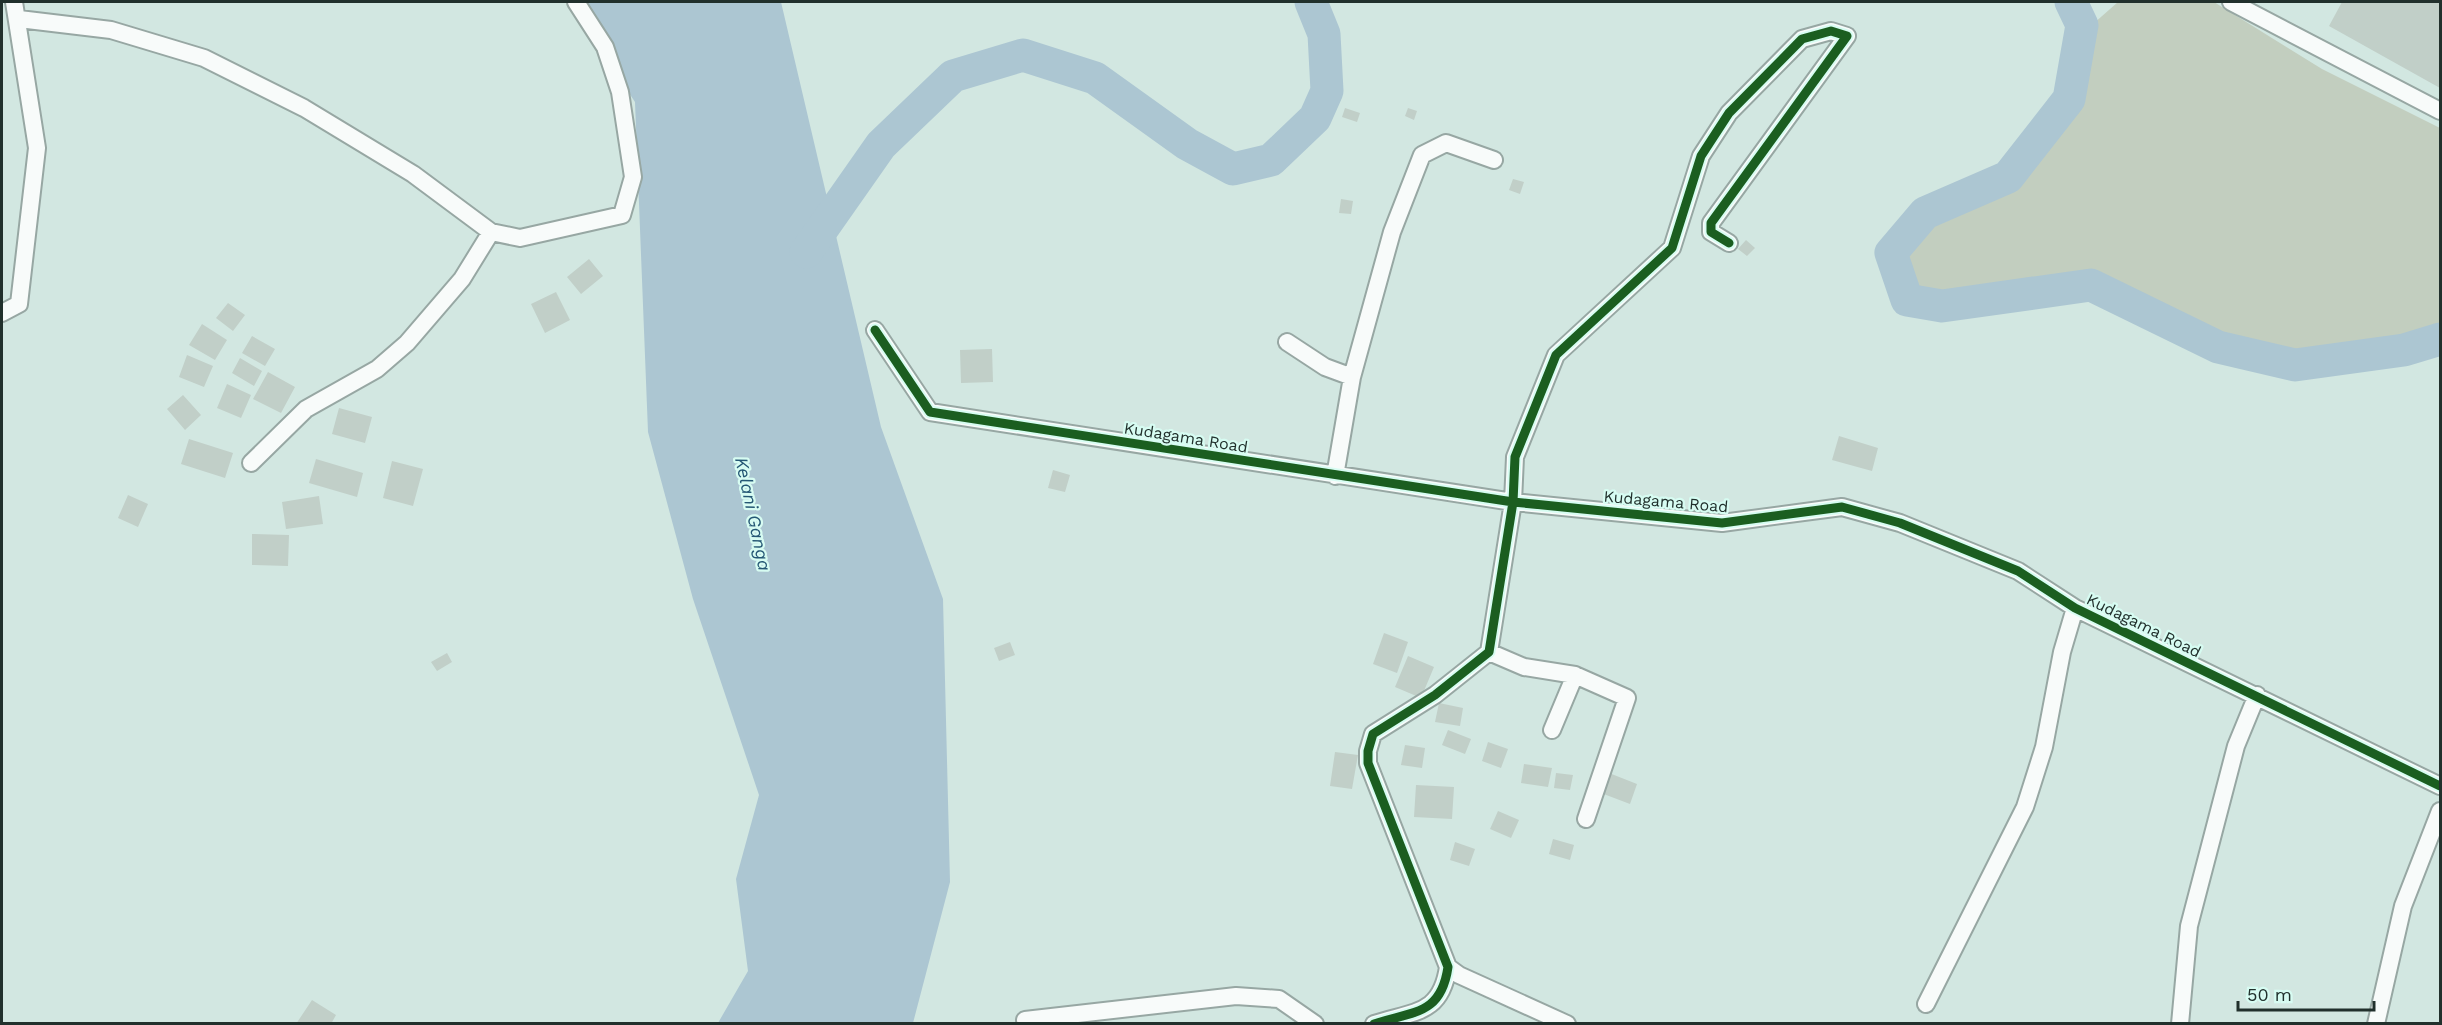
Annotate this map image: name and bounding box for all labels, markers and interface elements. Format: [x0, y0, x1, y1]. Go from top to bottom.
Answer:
street label: Kudagama Road [1123, 418, 1249, 457]
water label: Kelani Ganga [731, 455, 776, 573]
street label: Kudagama Road [1603, 487, 1729, 516]
street label: Kudagama Road [2083, 589, 2204, 661]
scale bar [2238, 974, 2374, 1012]
text: 50 m [2247, 984, 2292, 1005]

